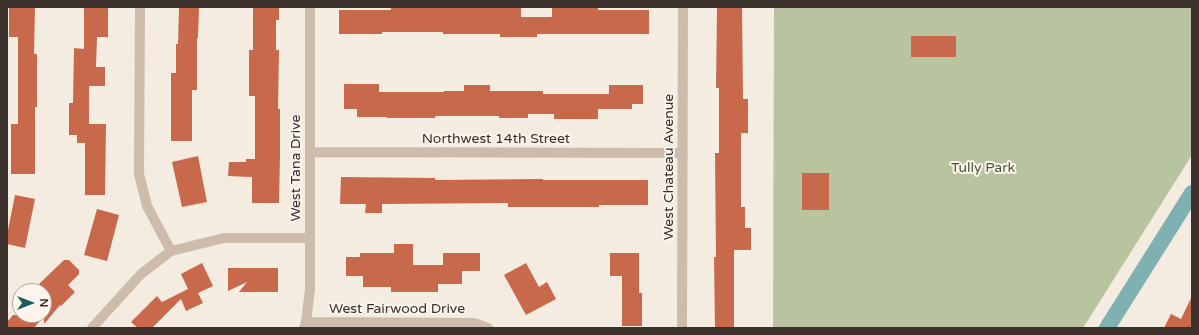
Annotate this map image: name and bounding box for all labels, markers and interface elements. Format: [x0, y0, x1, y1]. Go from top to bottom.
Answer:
street label: West Chateau Avenue [661, 94, 677, 240]
street label: West Tana Drive [288, 115, 304, 221]
street label: Northwest 14th Street [422, 131, 570, 147]
park label: Tully Park [951, 160, 1015, 176]
north arrow [12, 283, 52, 323]
text: N [37, 299, 50, 307]
street label: West Fairwood Drive [329, 301, 465, 317]

